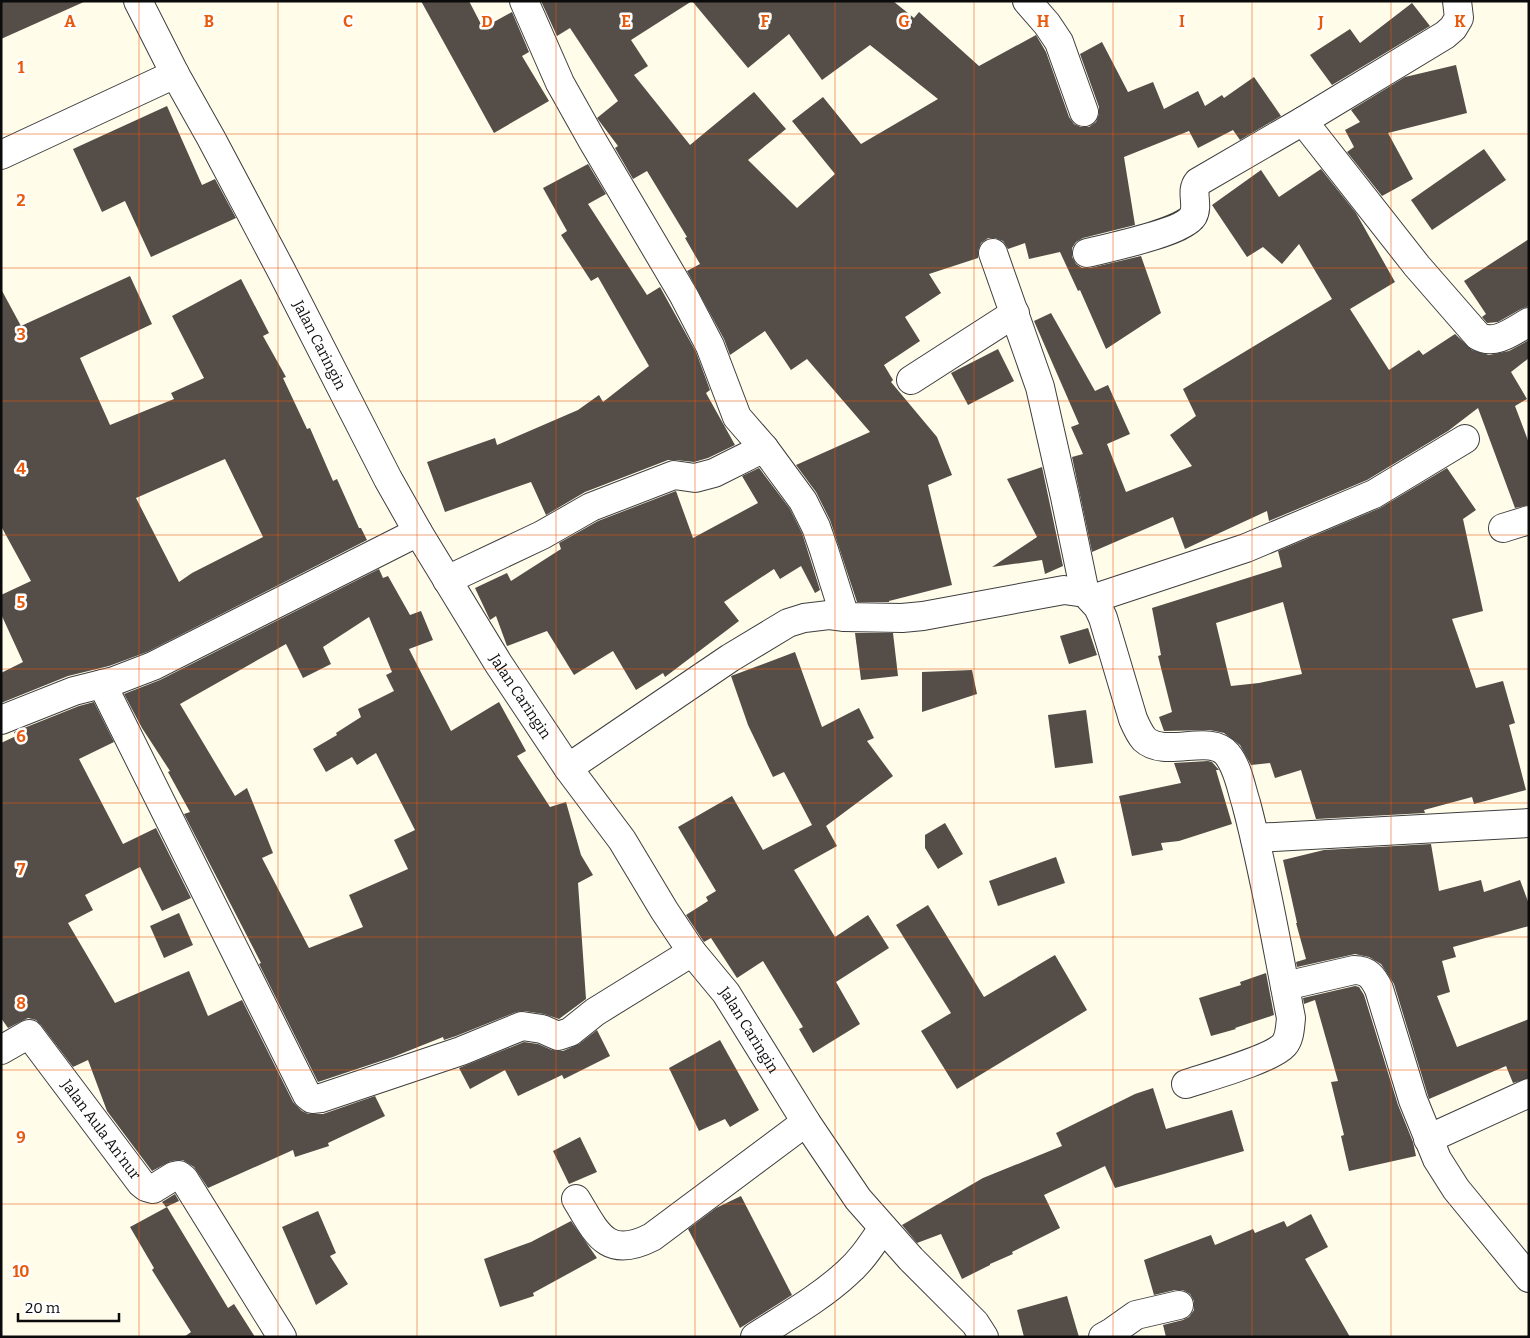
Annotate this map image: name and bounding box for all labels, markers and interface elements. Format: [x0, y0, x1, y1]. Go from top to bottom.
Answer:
text: A [64, 12, 76, 31]
text: B [204, 12, 214, 31]
text: C [343, 12, 353, 31]
text: D [481, 12, 493, 31]
text: E [621, 12, 631, 31]
text: F [761, 12, 770, 31]
text: G [898, 12, 910, 31]
text: H [1037, 12, 1050, 31]
text: I [1179, 12, 1185, 31]
text: J [1317, 12, 1324, 31]
text: K [1454, 12, 1466, 31]
text: 1 [18, 58, 25, 77]
text: 2 [16, 191, 26, 210]
street label: Jalan Caringin [289, 296, 350, 393]
text: 3 [16, 325, 26, 344]
text: 4 [16, 459, 26, 478]
text: 5 [17, 593, 26, 612]
street label: Jalan Caringin [485, 650, 555, 743]
text: 6 [16, 727, 26, 746]
text: 7 [17, 860, 26, 879]
street label: Jalan Caringin [715, 982, 783, 1077]
text: 8 [16, 994, 26, 1013]
street label: Jalan Aula An'nur [57, 1075, 145, 1184]
text: 9 [16, 1128, 26, 1147]
text: 10 [12, 1262, 30, 1281]
scale bar [18, 1290, 119, 1322]
text: 20 m [25, 1299, 61, 1317]

